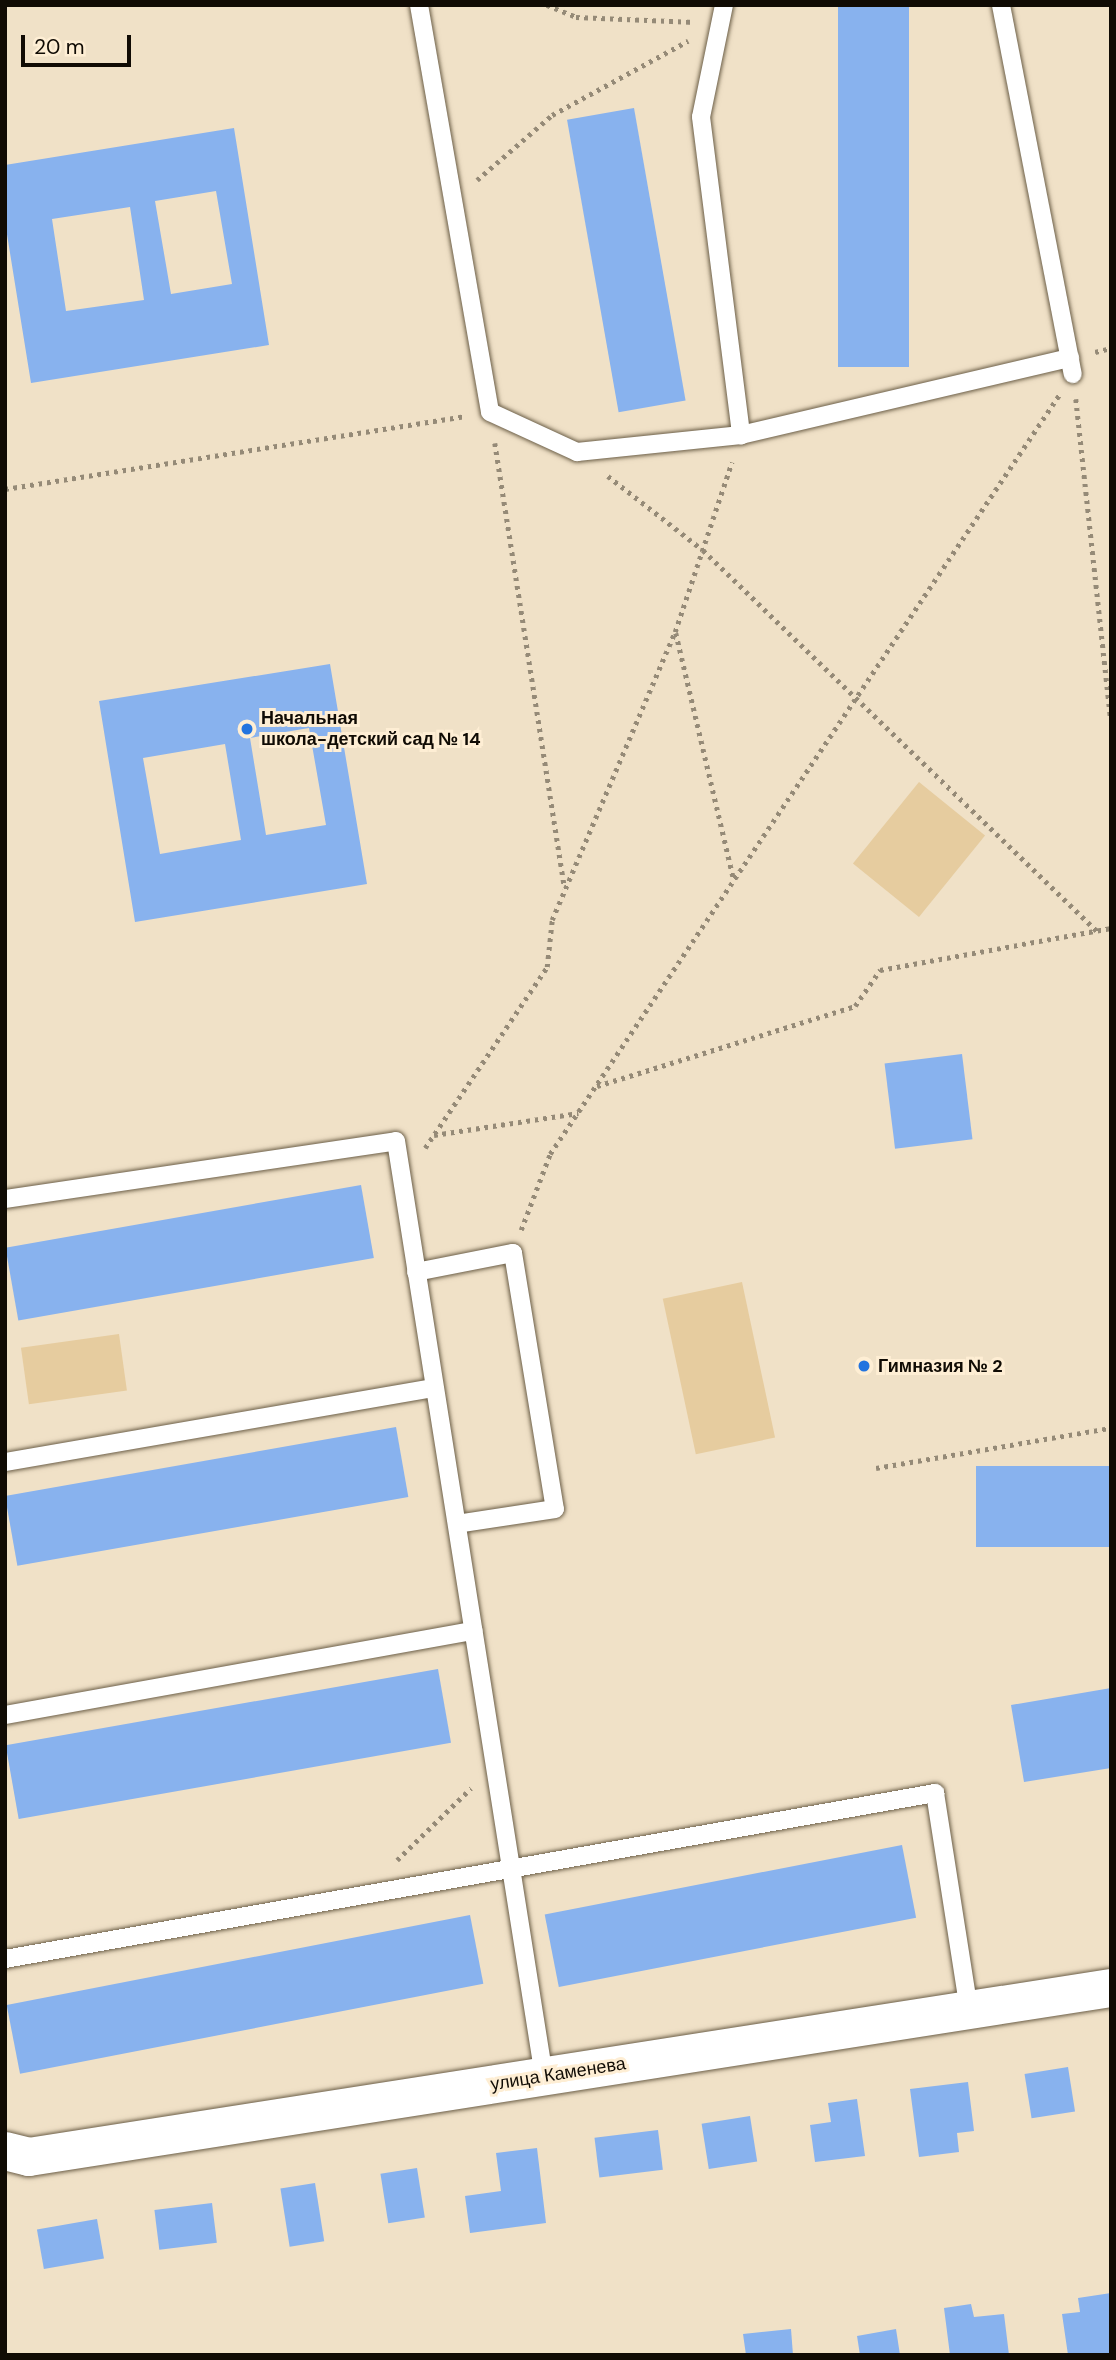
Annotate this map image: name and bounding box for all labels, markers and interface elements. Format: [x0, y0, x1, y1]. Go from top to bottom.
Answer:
scale bar [24, 21, 135, 65]
text: 20 m [34, 33, 85, 61]
place label: Начальная школа-детский сад № 14 [261, 708, 481, 750]
marker: Начальная школа-детский сад № 14 [239, 721, 255, 737]
place label: Гимназия № 2 [878, 1355, 1003, 1377]
marker: Гимназия № 2 [856, 1358, 872, 1374]
street label: улица Каменева [489, 2053, 627, 2095]

